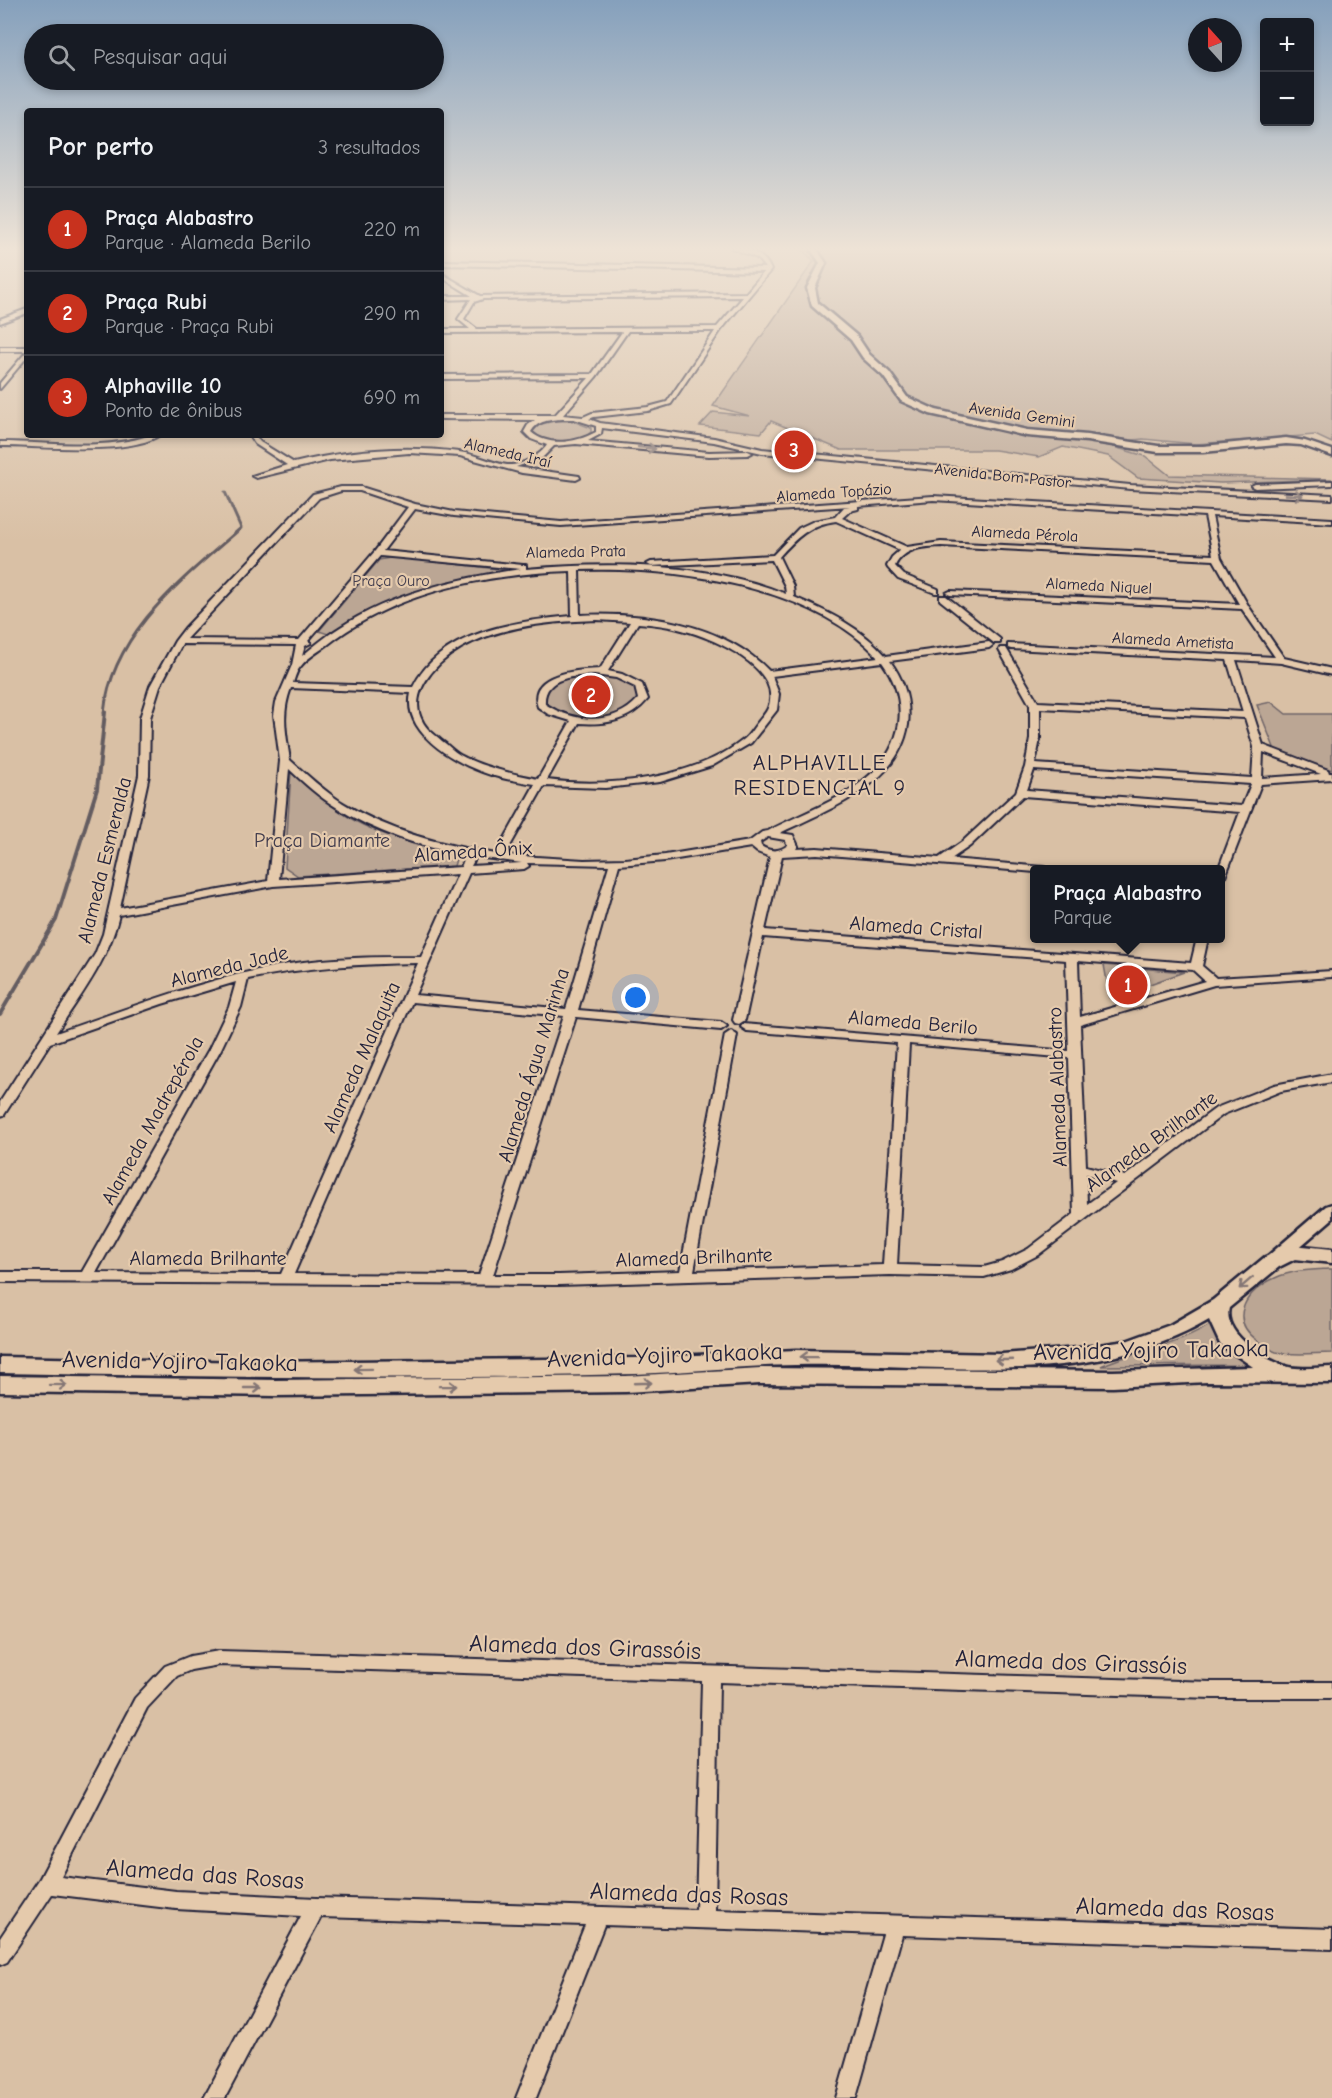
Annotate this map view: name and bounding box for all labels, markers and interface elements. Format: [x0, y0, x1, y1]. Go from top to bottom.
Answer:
north arrow [1188, 18, 1242, 72]
map controls [1260, 18, 1314, 126]
button: + [1260, 18, 1314, 72]
search box [24, 24, 444, 90]
icon: search [45, 41, 78, 74]
text: Pesquisar aqui [93, 44, 228, 70]
button: − [1260, 72, 1314, 126]
text: Por perto [48, 132, 154, 162]
text: 3 resultados [318, 136, 420, 159]
text: Praça Alabastro [105, 205, 254, 231]
text: 1 [64, 218, 71, 241]
text: 220 m [364, 218, 420, 241]
text: Parque · Alameda Berilo [105, 231, 311, 254]
text: Praça Rubi [105, 289, 207, 315]
text: 2 [63, 302, 72, 325]
text: 290 m [364, 302, 420, 325]
text: Parque · Praça Rubi [105, 315, 274, 338]
text: Alphaville 10 [105, 373, 222, 399]
text: 3 [63, 386, 72, 409]
text: 690 m [363, 386, 420, 409]
text: Ponto de ônibus [105, 399, 242, 422]
street label: Avenida Gemini [968, 399, 1076, 431]
pin: 3 [774, 428, 814, 472]
street label: Alameda Iraí [463, 434, 553, 472]
one-way arrow [636, 443, 656, 454]
street label: Avenida Bom Pastor [934, 460, 1073, 492]
street label: Alameda Topázio [776, 480, 892, 506]
one-way arrow [1284, 490, 1304, 501]
street label: Alameda Pérola [971, 522, 1079, 546]
street label: Alameda Prata [526, 542, 626, 562]
park label: Praça Ouro [352, 572, 430, 590]
street label: Alameda Niquel [1045, 574, 1153, 598]
street label: Alameda Ametista [1111, 629, 1234, 653]
pin: 2 [572, 672, 610, 718]
district label: ALPHAVILLE RESIDENCIAL 9 [733, 750, 907, 801]
street label: Alameda Esmeralda [73, 775, 136, 946]
park label: Praça Diamante [254, 829, 390, 852]
street label: Alameda Ônix [413, 835, 533, 867]
popup [1030, 865, 1225, 943]
text: Praça Alabastro [1053, 880, 1202, 906]
text: Parque [1053, 906, 1112, 929]
street label: Alameda Cristal [849, 911, 983, 944]
street label: Alameda Jade [168, 941, 290, 992]
pin: 1 [1108, 962, 1148, 1008]
street label: Alameda Água Marinha [492, 965, 574, 1165]
street label: Alameda Malaquita [318, 978, 405, 1136]
your location [621, 983, 650, 1012]
street label: Alameda Berilo [847, 1005, 979, 1040]
street label: Alameda Alabastro [1043, 1007, 1072, 1167]
street label: Alameda Madrepérola [97, 1032, 208, 1209]
street label: Alameda Brilhante [1081, 1086, 1222, 1197]
street label: Alameda Brilhante [615, 1243, 773, 1272]
street label: Alameda Brilhante [130, 1247, 287, 1270]
one-way arrow [1239, 1276, 1254, 1290]
street label: Avenida Yojiro Takaoka [1033, 1334, 1269, 1366]
street label: Avenida Yojiro Takaoka [547, 1337, 783, 1373]
street label: Avenida Yojiro Takaoka [62, 1345, 298, 1377]
one-way arrow [800, 1351, 820, 1363]
one-way arrow [995, 1354, 1015, 1366]
one-way arrow [353, 1363, 373, 1375]
one-way arrow [633, 1378, 653, 1389]
one-way arrow [48, 1380, 68, 1391]
one-way arrow [438, 1381, 458, 1392]
one-way arrow [243, 1382, 263, 1394]
street label: Alameda dos Girassóis [469, 1629, 701, 1665]
street label: Alameda dos Girassóis [955, 1644, 1187, 1680]
street label: Alameda das Rosas [105, 1853, 305, 1895]
street label: Alameda das Rosas [589, 1877, 789, 1911]
street label: Alameda das Rosas [1075, 1892, 1275, 1926]

